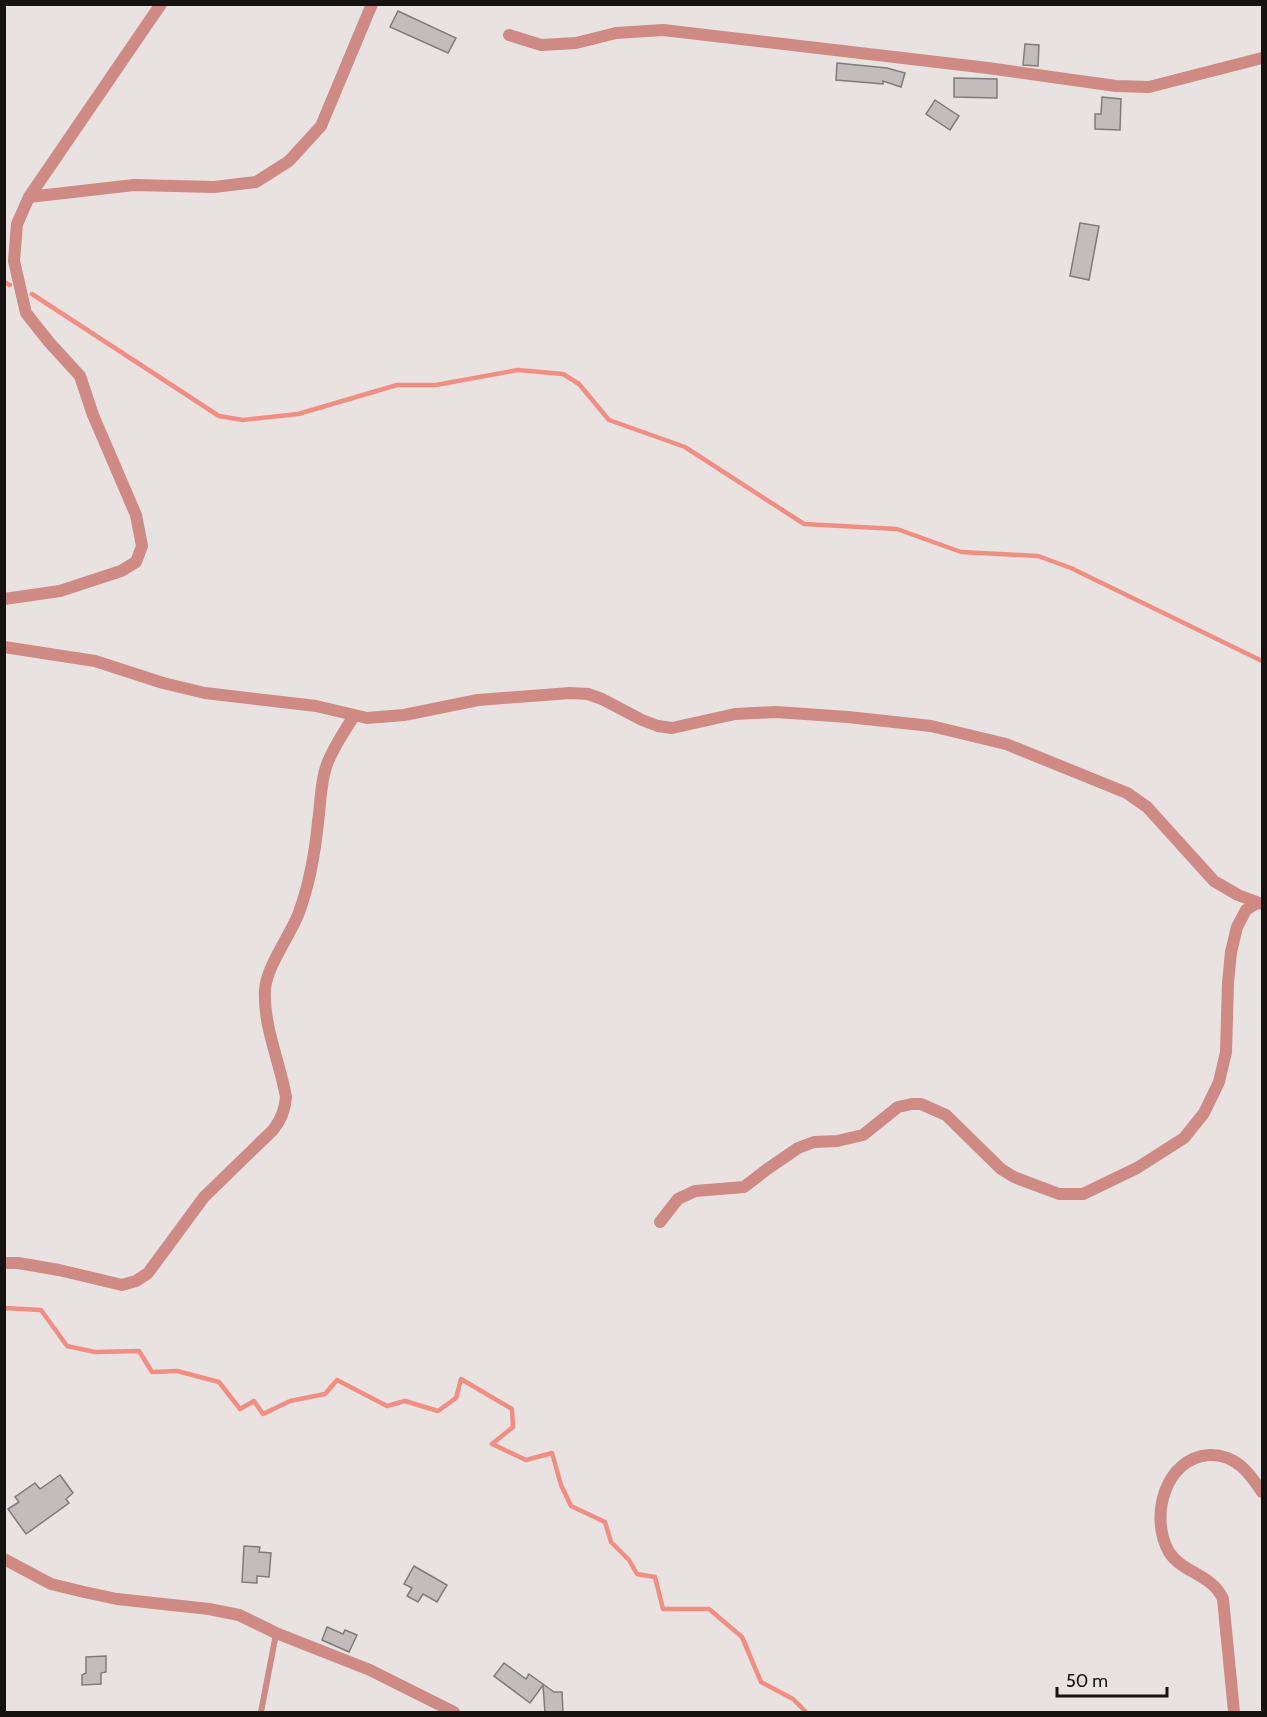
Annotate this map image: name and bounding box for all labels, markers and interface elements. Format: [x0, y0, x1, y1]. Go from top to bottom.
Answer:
scale bar [1057, 1660, 1166, 1698]
text: 50 m [1066, 1670, 1108, 1692]

